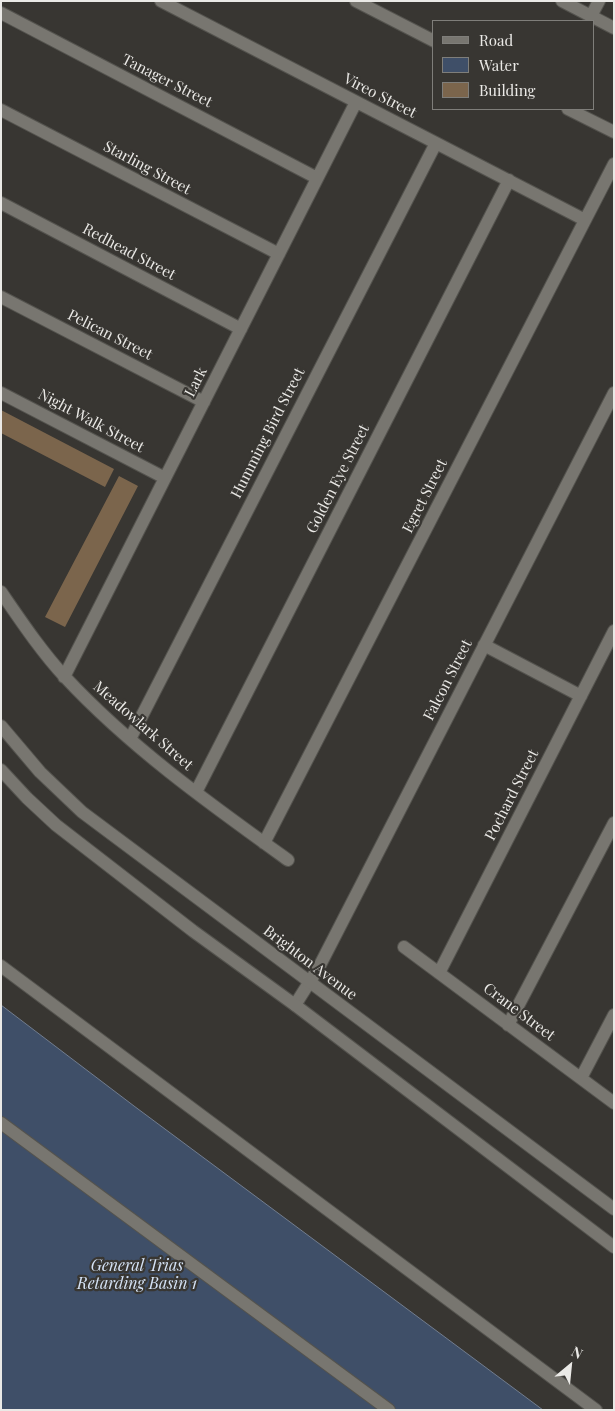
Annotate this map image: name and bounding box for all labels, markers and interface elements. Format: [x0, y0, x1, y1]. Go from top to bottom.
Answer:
legend [432, 20, 595, 110]
text: Road [479, 30, 513, 50]
street label: Tanager Street [119, 50, 215, 112]
text: Water [479, 55, 519, 75]
street label: Vireo Street [340, 70, 420, 122]
text: Building [479, 80, 535, 100]
street label: Starling Street [100, 137, 194, 199]
street label: Redhead Street [79, 220, 179, 284]
street label: Pelican Street [65, 306, 155, 364]
street label: Lark [181, 364, 211, 400]
street label: Humming Bird Street [227, 365, 309, 501]
street label: Night Walk Street [35, 385, 147, 457]
street label: Golden Eye Street [303, 421, 373, 537]
street label: Egret Street [399, 456, 451, 536]
street label: Falcon Street [420, 637, 476, 723]
street label: Meadowlark Street [89, 678, 197, 774]
street label: Pochard Street [481, 747, 543, 843]
street label: Brighton Avenue [260, 922, 360, 1004]
street label: Crane Street [480, 979, 558, 1045]
water label: General Trias Retarding Basin 1 [77, 1256, 197, 1294]
north arrow [545, 1341, 595, 1391]
text: N [568, 1342, 586, 1363]

